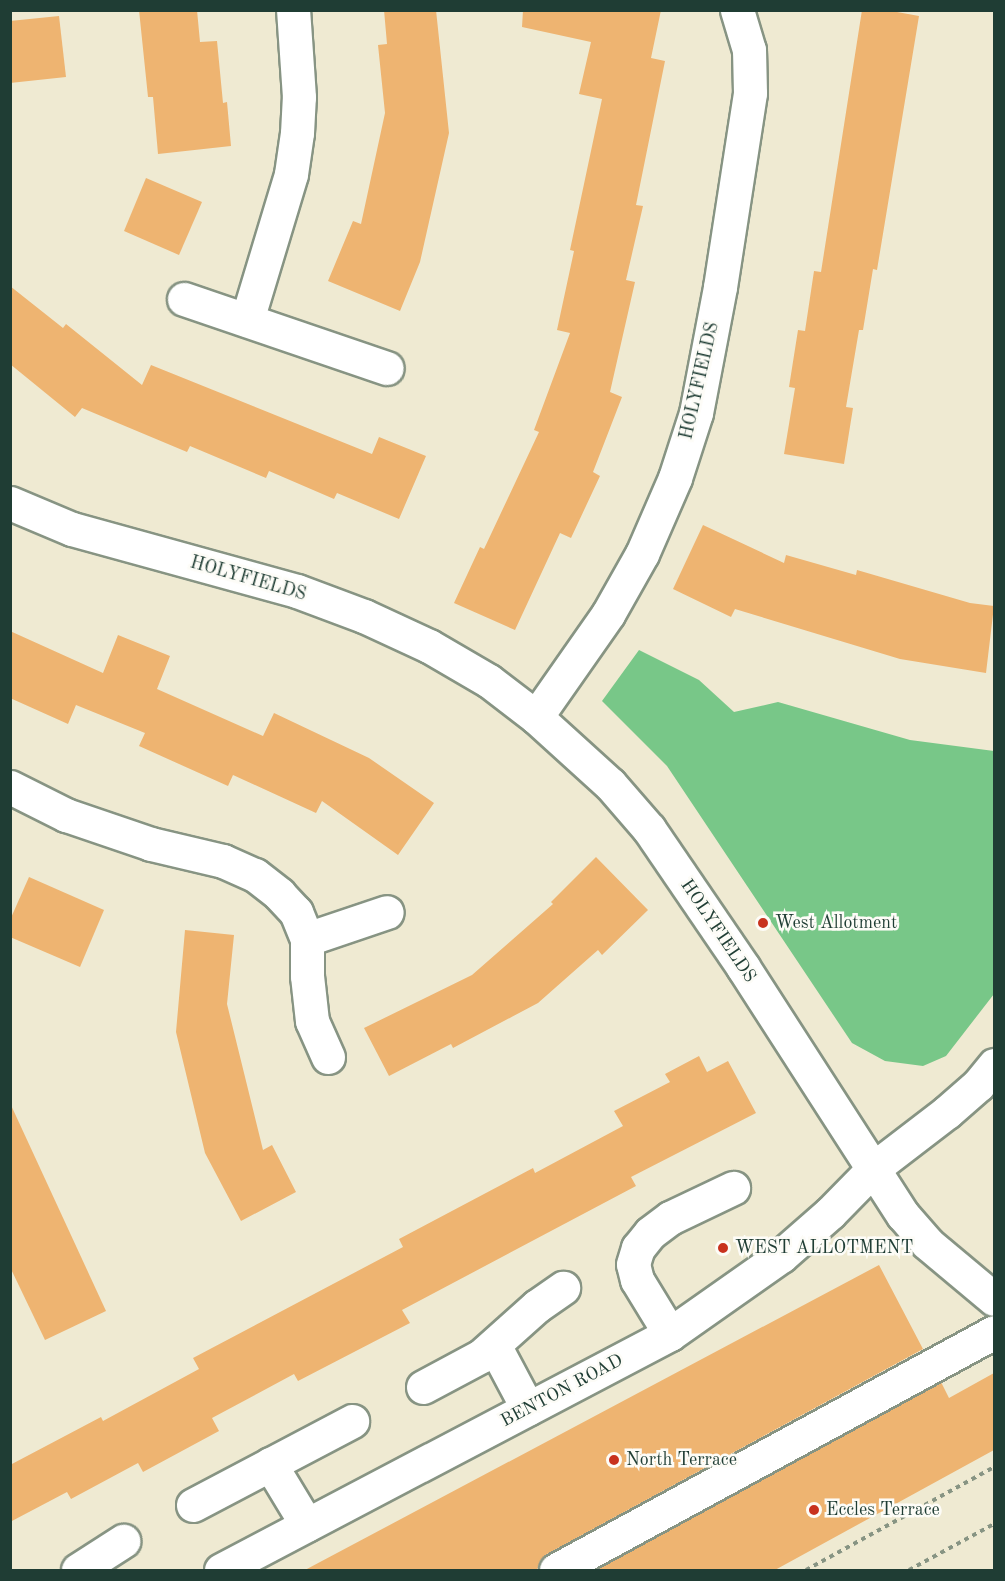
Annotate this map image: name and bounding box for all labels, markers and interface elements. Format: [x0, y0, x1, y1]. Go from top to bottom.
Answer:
street label: HOLYFIELDS [676, 320, 724, 442]
street label: HOLYFIELDS [187, 552, 309, 606]
street label: HOLYFIELDS [676, 875, 760, 987]
place label: West Allotment [775, 912, 897, 934]
marker: West Allotment [756, 916, 770, 930]
place label: WEST ALLOTMENT [735, 1237, 913, 1259]
marker: WEST ALLOTMENT [716, 1241, 730, 1255]
street label: BENTON ROAD [497, 1350, 627, 1432]
place label: North Terrace [626, 1449, 737, 1471]
marker: North Terrace [607, 1453, 621, 1467]
place label: Eccles Terrace [826, 1499, 940, 1521]
marker: Eccles Terrace [807, 1503, 821, 1517]

